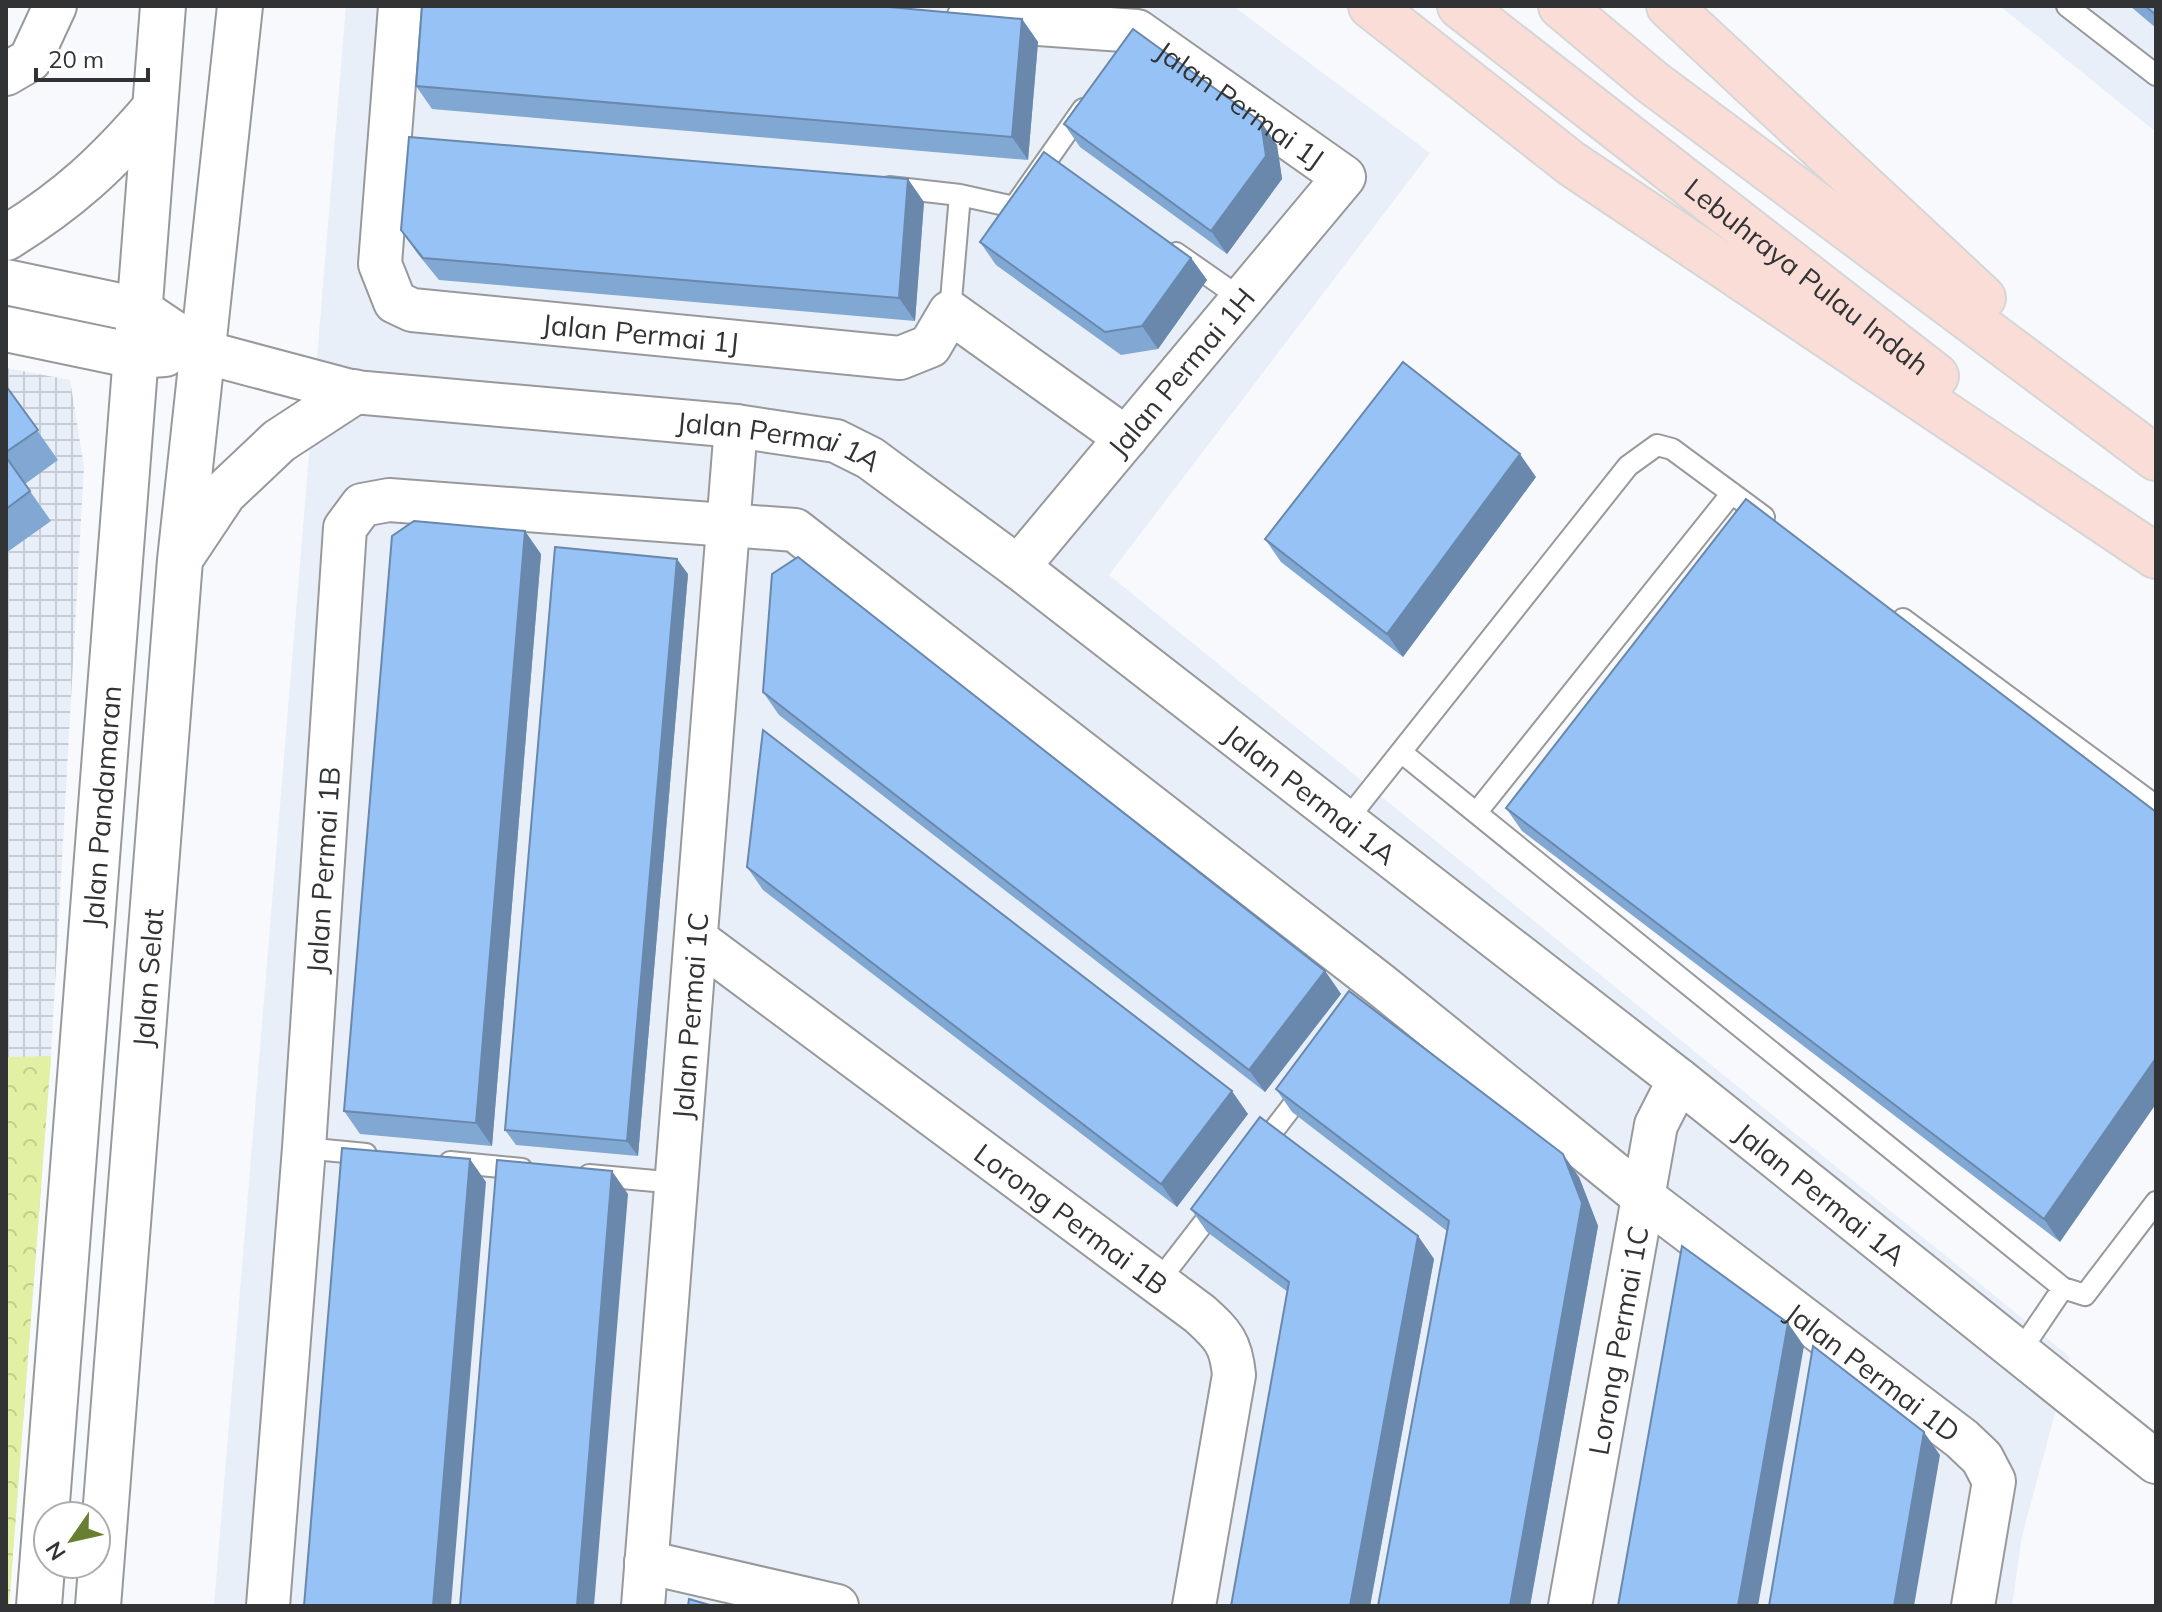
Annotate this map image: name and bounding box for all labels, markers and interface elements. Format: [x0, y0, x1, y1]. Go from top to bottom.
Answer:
scale bar [36, 32, 148, 82]
street label: Jalan Permai 1J [1150, 33, 1331, 175]
text: 20 m [48, 44, 104, 74]
street label: Lebuhraya Pulau Indah [1678, 170, 1937, 382]
street label: Jalan Permai 1H [1100, 280, 1262, 464]
street label: Jalan Permai 1J [540, 305, 741, 360]
street label: Jalan Permai 1A [675, 403, 889, 479]
street label: Jalan Pandamaran [74, 684, 128, 929]
street label: Jalan Permai 1A [1217, 716, 1404, 872]
street label: Jalan Permai 1B [298, 765, 347, 975]
street label: Jalan Selat [124, 907, 170, 1049]
street label: Jalan Permai 1C [664, 911, 715, 1121]
street label: Jalan Permai 1A [1728, 1114, 1913, 1273]
street label: Lorong Permai 1B [968, 1135, 1175, 1302]
street label: Lorong Permai 1C [1580, 1223, 1655, 1458]
street label: Jalan Permai 1D [1779, 1294, 1967, 1449]
north arrow [32, 1500, 112, 1580]
text: N [39, 1536, 72, 1566]

